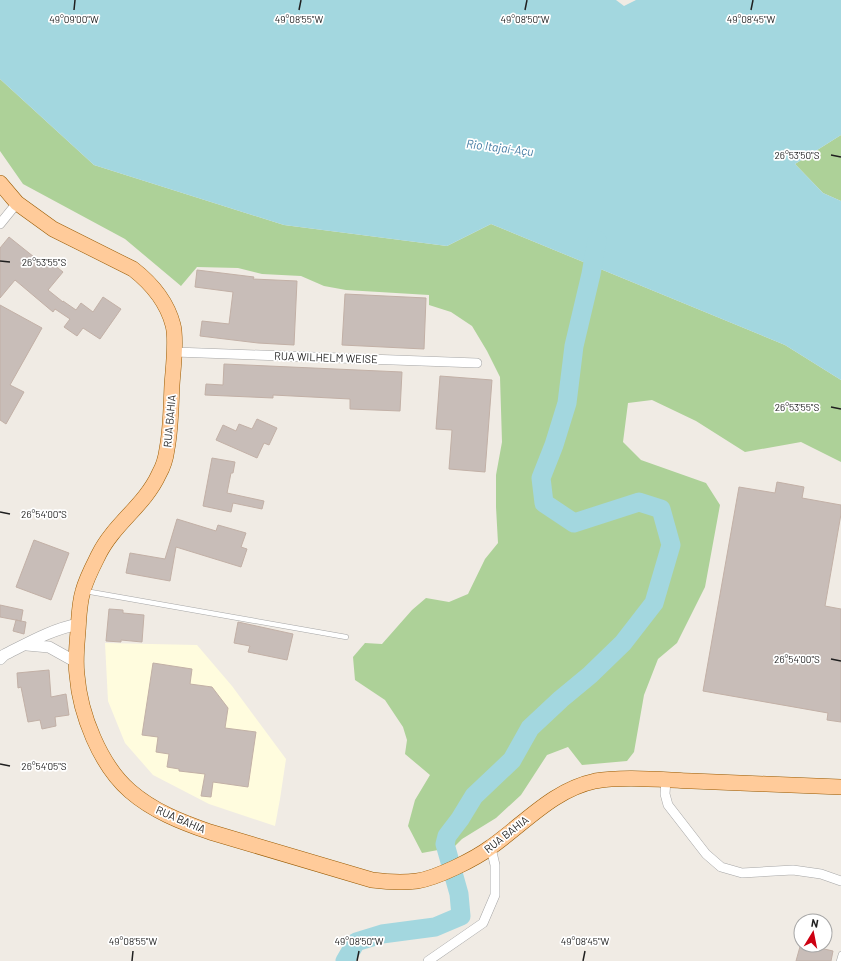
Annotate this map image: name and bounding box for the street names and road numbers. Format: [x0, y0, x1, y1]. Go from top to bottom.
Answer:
street label: RUA WILHELM WEISE [274, 349, 378, 365]
street label: RUA BAHIA [160, 394, 178, 448]
street label: RUA BAHIA [154, 803, 208, 835]
street label: RUA BAHIA [481, 812, 531, 855]

